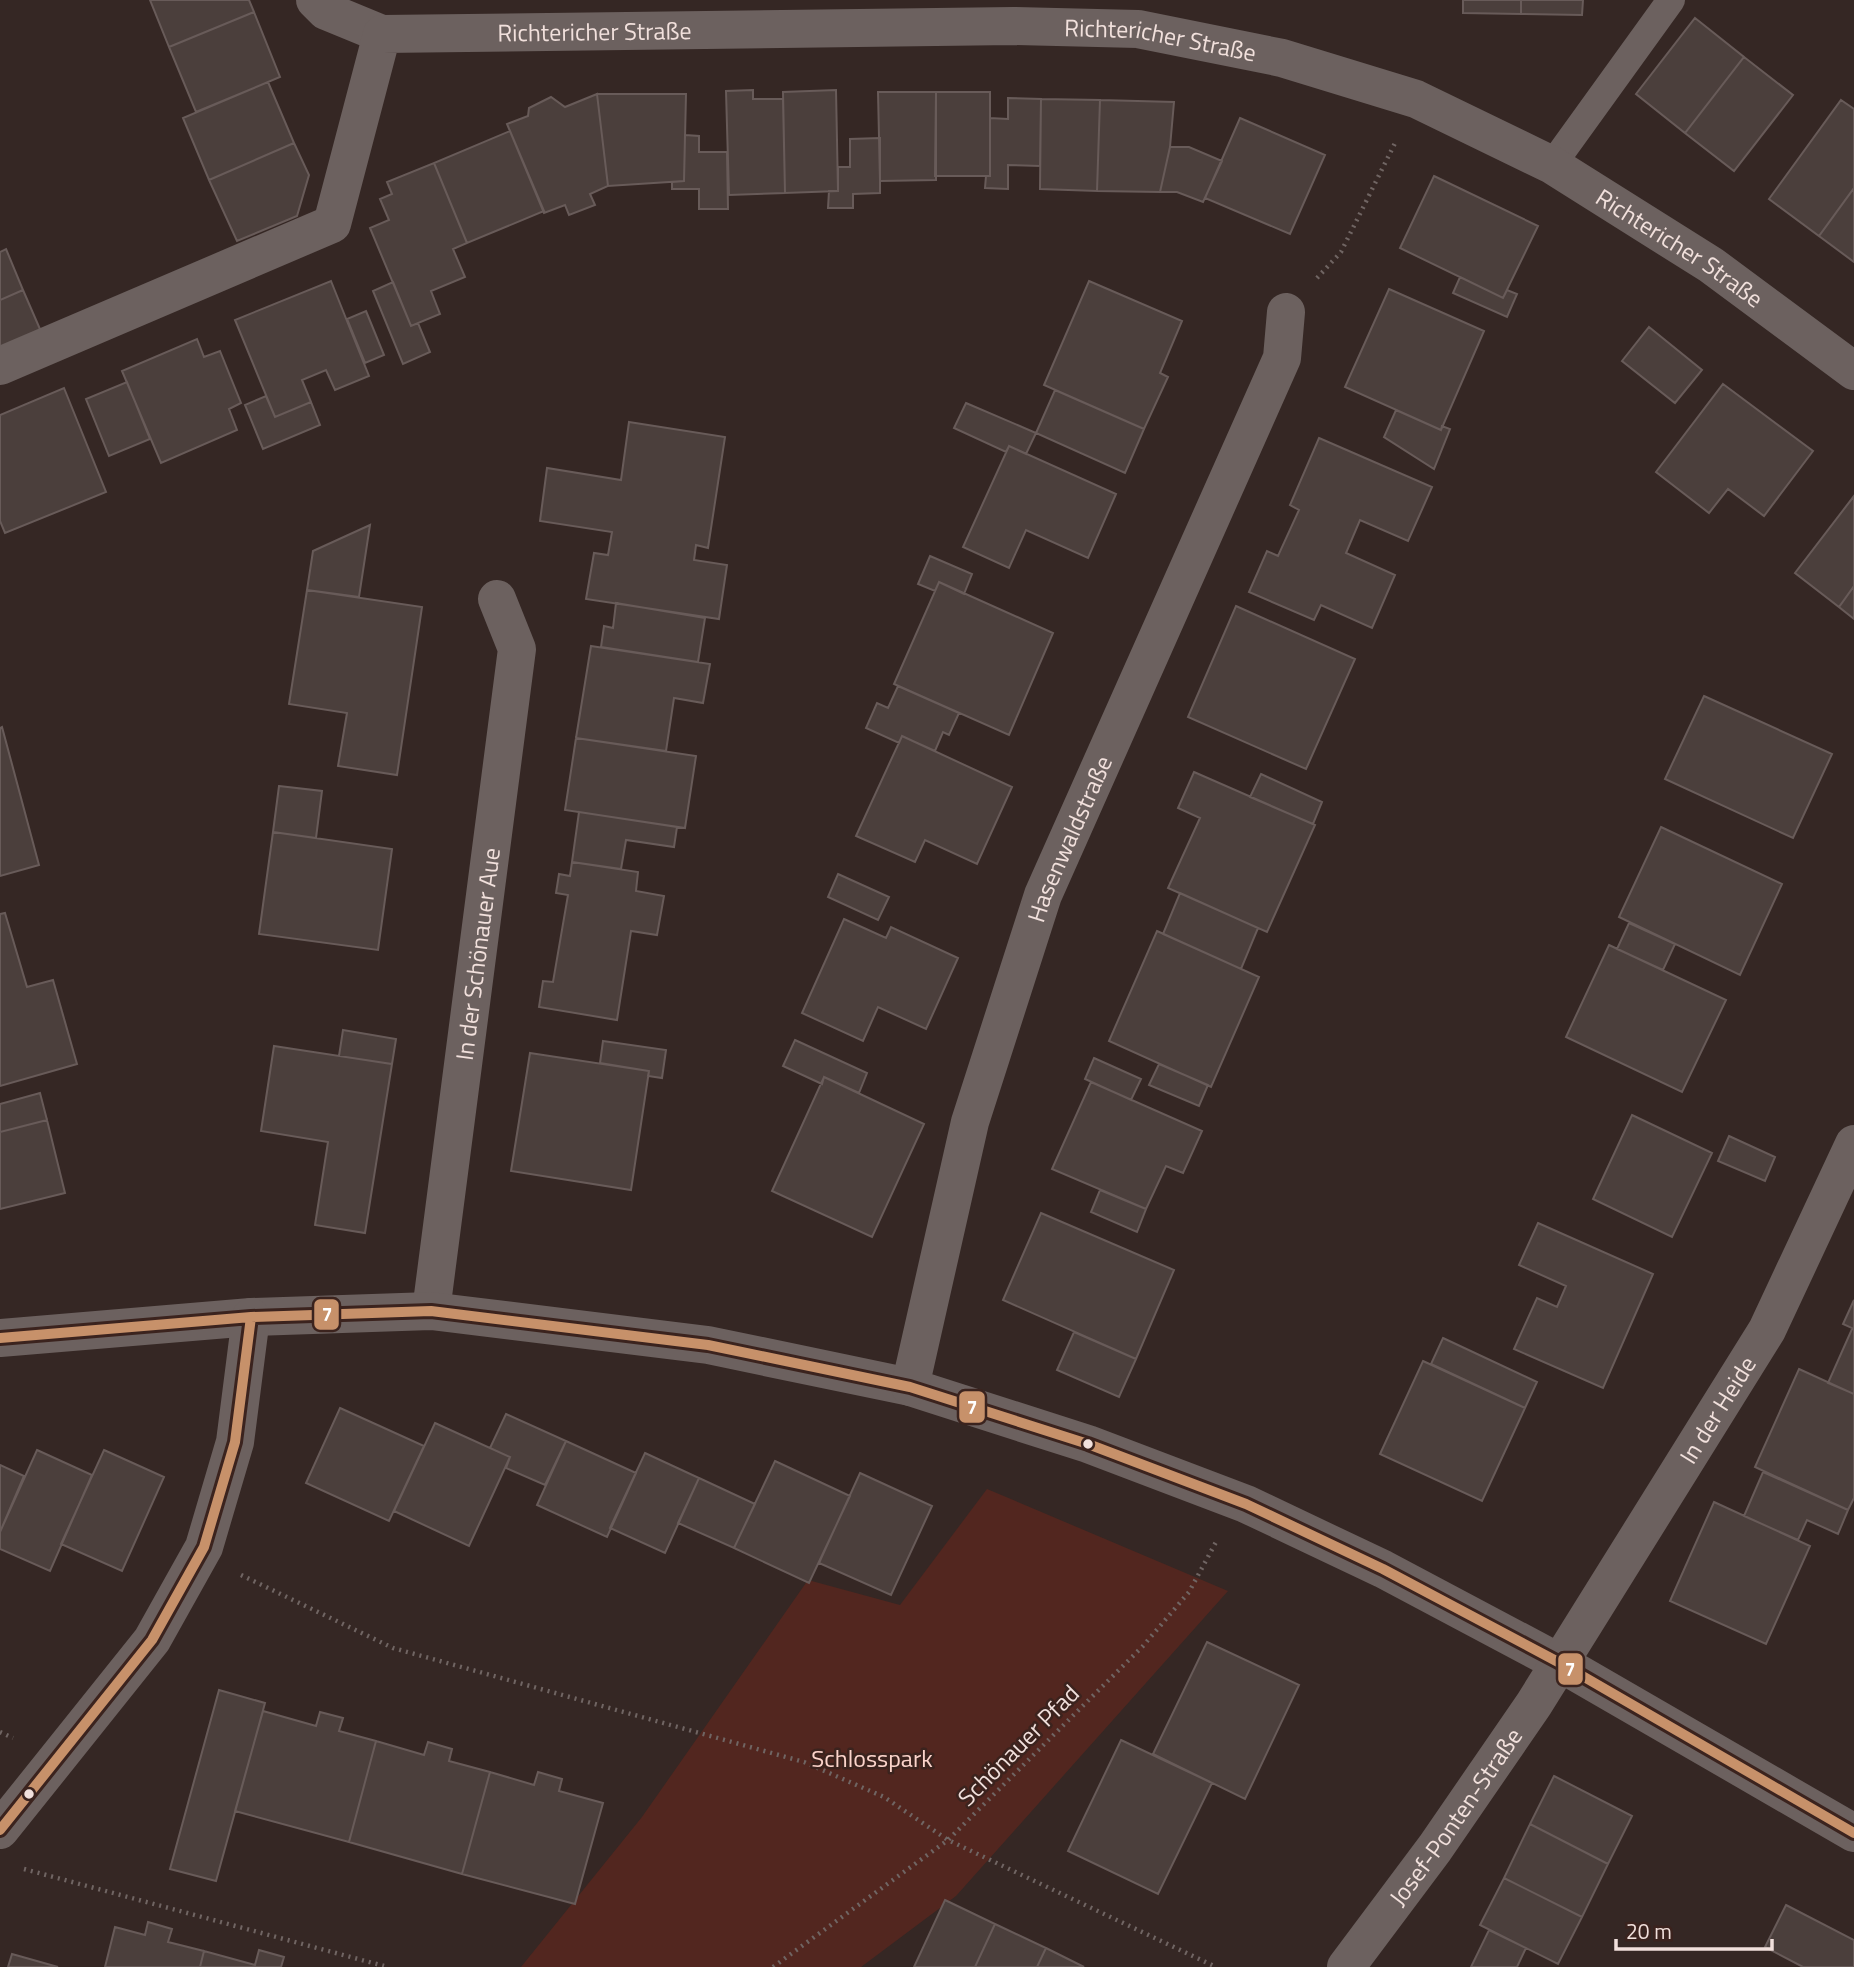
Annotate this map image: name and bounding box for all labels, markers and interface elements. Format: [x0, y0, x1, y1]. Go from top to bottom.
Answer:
street label: Richtericher Straße [1064, 9, 1260, 70]
street label: Richtericher Straße [497, 12, 692, 51]
street label: Richtericher Straße [1589, 179, 1771, 316]
street label: Hasenwaldstraße [1017, 750, 1121, 927]
street label: In der Schönauer Aue [446, 846, 509, 1062]
line badge: 7 [313, 1298, 340, 1331]
text: 7 [322, 1299, 332, 1328]
street label: In der Heide [1670, 1349, 1765, 1471]
line badge: 7 [958, 1390, 986, 1424]
text: 7 [967, 1392, 977, 1421]
unlabelled marker [1081, 1437, 1095, 1451]
line badge: 7 [1557, 1652, 1584, 1686]
text: 7 [1565, 1654, 1575, 1683]
street label: Schönauer Pfad [949, 1676, 1087, 1814]
street label: Josef-Ponten-Straße [1380, 1720, 1531, 1913]
park label: Schlosspark [811, 1740, 933, 1776]
unlabelled marker [22, 1787, 36, 1801]
scale bar [1616, 1908, 1772, 1952]
text: 20 m [1626, 1915, 1672, 1947]

